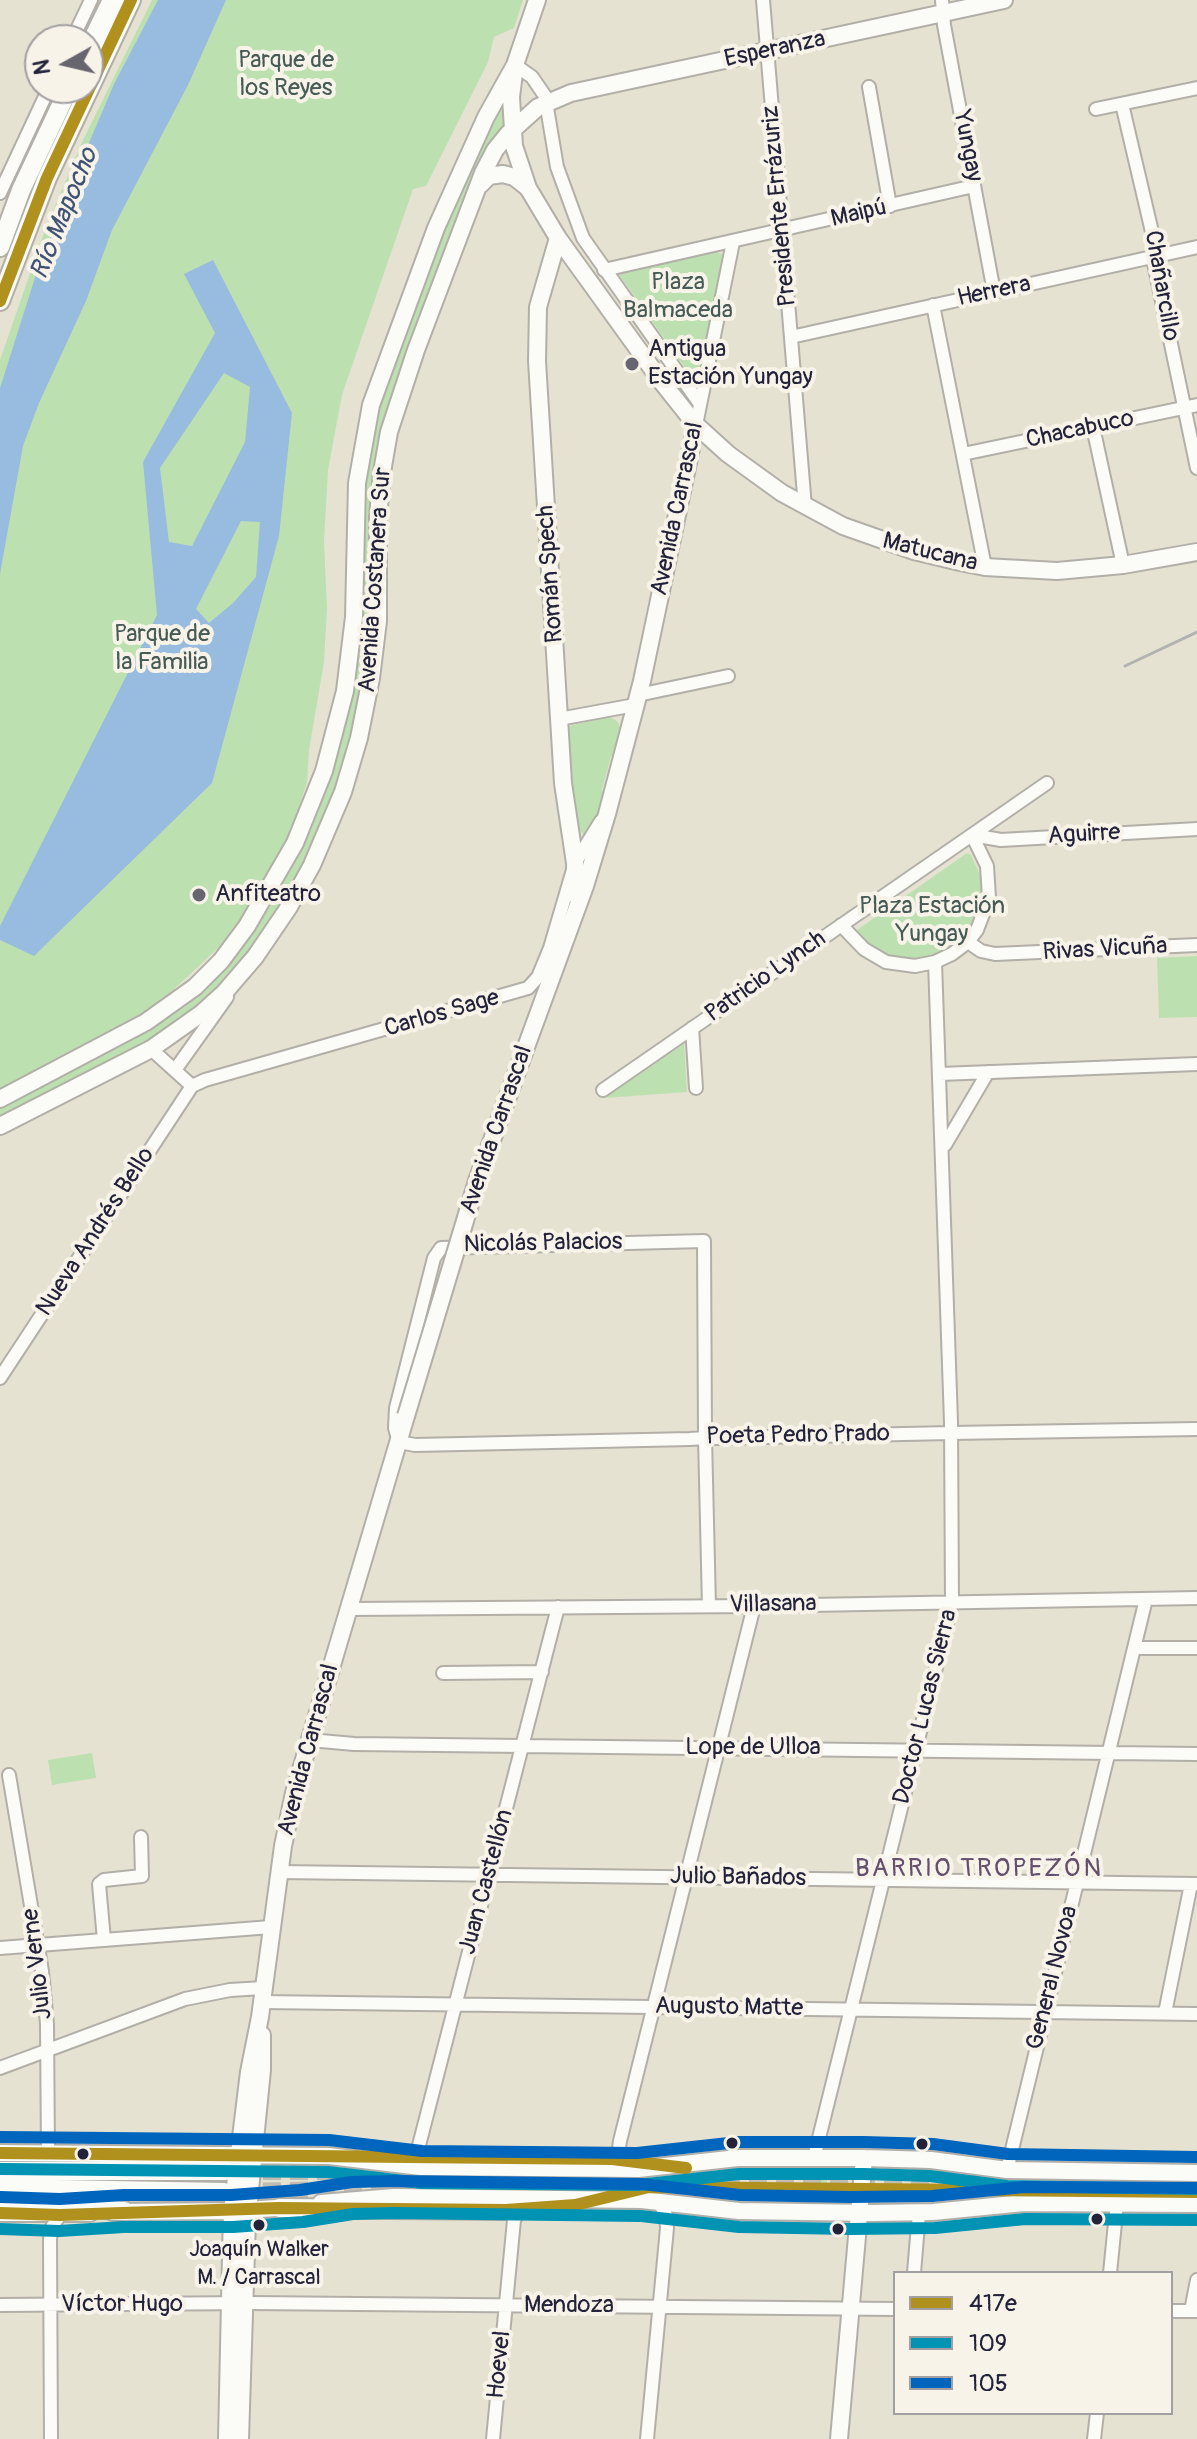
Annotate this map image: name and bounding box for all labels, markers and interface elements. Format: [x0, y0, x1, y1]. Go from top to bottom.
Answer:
north arrow [24, 24, 104, 104]
street label: Esperanza [722, 25, 828, 75]
park label: Parque de los Reyes [238, 47, 334, 103]
text: N [27, 58, 57, 76]
street label: Presidente Errázuriz [757, 104, 803, 308]
street label: Yungay [946, 108, 988, 184]
water label: Río Mapocho [25, 144, 105, 284]
street label: Maipú [828, 194, 890, 234]
street label: Chañarcillo [1137, 229, 1185, 343]
park label: Plaza Balmaceda [623, 269, 733, 325]
street label: Herrera [955, 270, 1033, 314]
place label: Antigua Estación Yungay [648, 336, 813, 392]
marker: Antigua Estación Yungay [623, 355, 641, 373]
street label: Chacabuco [1023, 405, 1137, 455]
street label: Avenida Carrascal [646, 420, 710, 598]
street label: Avenida Costanera Sur [354, 466, 398, 694]
street label: Román Spech [532, 504, 570, 644]
street label: Matucana [880, 527, 980, 579]
park label: Parque de la Familia [114, 621, 210, 677]
street label: Aguirre [1047, 819, 1121, 851]
place label: Anfiteatro [215, 881, 321, 909]
marker: Anfiteatro [190, 886, 208, 904]
park label: Plaza Estación Yungay [859, 893, 1005, 949]
street label: Patricio Lynch [700, 925, 832, 1029]
street label: Rivas Vicuña [1042, 932, 1168, 968]
street label: Carlos Sage [381, 984, 503, 1044]
street label: Avenida Carrascal [455, 1042, 539, 1218]
street label: Nueva Andrés Bello [31, 1142, 161, 1322]
street label: Nicolás Palacios [463, 1228, 623, 1260]
street label: Poeta Pedro Prado [706, 1420, 890, 1452]
street label: Villasana [729, 1590, 817, 1620]
street label: Doctor Lucas Sierra [888, 1607, 964, 1807]
street label: Avenida Carrascal [272, 1661, 346, 1839]
street label: Lope de Ulloa [685, 1734, 821, 1762]
street label: Juan Castellón [454, 1806, 520, 1958]
district label: BARRIO TROPEZÓN [855, 1853, 1103, 1885]
street label: Julio Bañados [670, 1862, 806, 1894]
street label: General Novoa [1021, 1903, 1085, 2053]
street label: Julio Verne [17, 1907, 59, 2021]
street label: Augusto Matte [655, 1992, 803, 2024]
unlabelled marker [724, 2135, 740, 2151]
unlabelled marker [914, 2136, 930, 2152]
unlabelled marker [75, 2146, 91, 2162]
unlabelled marker [1089, 2211, 1105, 2227]
marker: Joaquín Walker M. / Carrascal [251, 2217, 267, 2233]
unlabelled marker [830, 2221, 846, 2237]
place label: Joaquín Walker M. / Carrascal [189, 2237, 329, 2288]
legend [893, 2271, 1173, 2415]
text: 417e [969, 2289, 1017, 2318]
street label: Víctor Hugo [61, 2291, 183, 2319]
street label: Mendoza [524, 2292, 614, 2320]
text: 109 [969, 2329, 1007, 2358]
street label: Hoevel [482, 2330, 518, 2400]
text: 105 [969, 2369, 1008, 2398]

